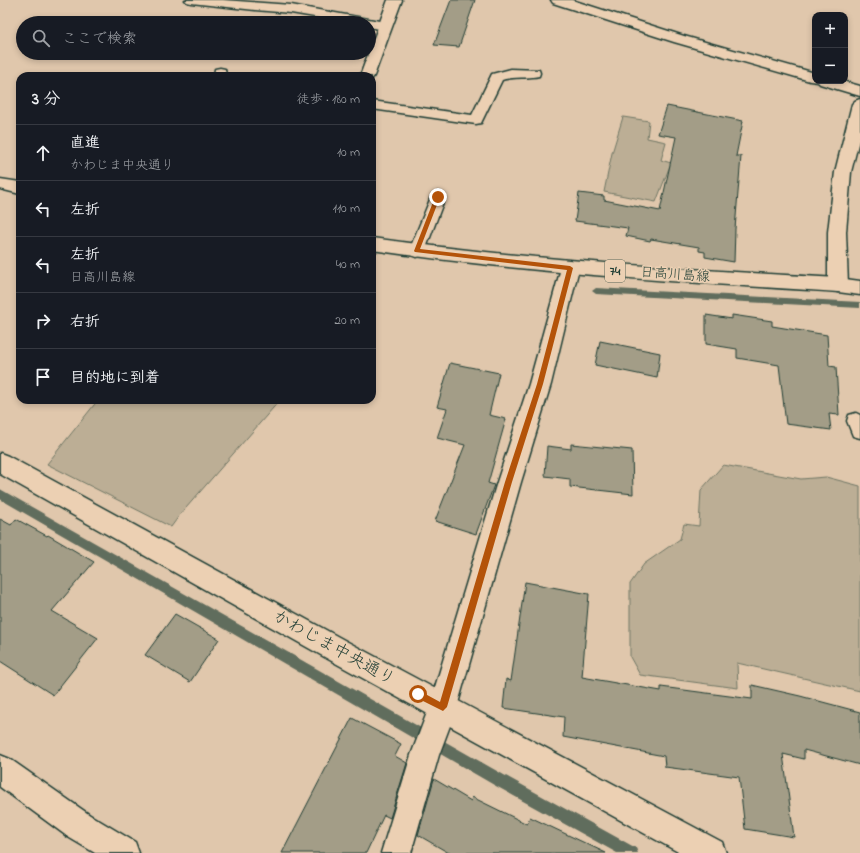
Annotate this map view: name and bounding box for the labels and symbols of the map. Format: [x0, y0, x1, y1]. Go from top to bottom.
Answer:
route end [429, 188, 447, 206]
road number: 74 [605, 260, 625, 282]
street label: 日高川島線 [639, 262, 711, 288]
street label: かわじま中央通り [268, 604, 400, 692]
route start [409, 685, 427, 703]

